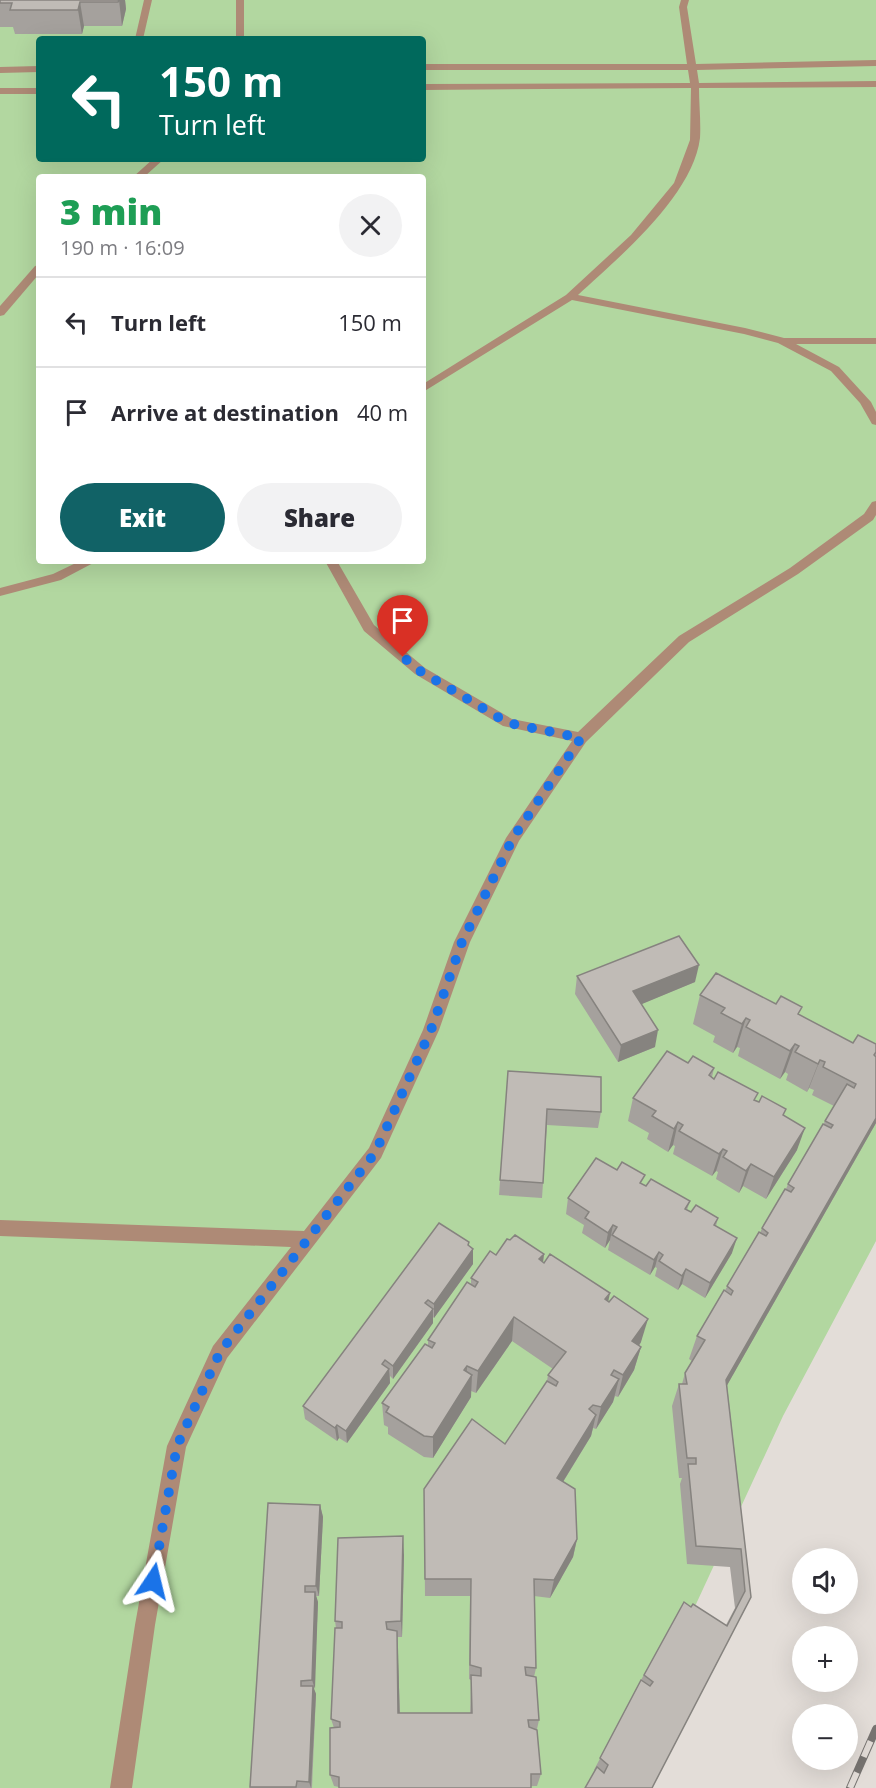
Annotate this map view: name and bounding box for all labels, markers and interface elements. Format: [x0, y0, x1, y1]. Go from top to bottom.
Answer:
text: 150 m [159, 52, 283, 109]
icon: left [60, 60, 138, 138]
text: Turn left [159, 106, 266, 143]
text: 3 min [60, 187, 162, 236]
button: close [339, 194, 402, 257]
text: 190 m · 16:09 [60, 234, 185, 261]
icon: left [60, 306, 93, 339]
text: Turn left [111, 307, 206, 337]
text: 150 m [338, 307, 402, 337]
icon: arrive [60, 396, 93, 429]
text: Arrive at destination [111, 397, 339, 427]
text: 40 m [357, 397, 408, 427]
button: Exit [60, 483, 225, 552]
button: Share [237, 483, 402, 552]
pin [377, 595, 428, 657]
icon: arrive [386, 604, 419, 637]
map controls [792, 1548, 858, 1770]
button: sound [792, 1548, 858, 1614]
position arrow [121, 1549, 185, 1613]
button: + [792, 1626, 858, 1692]
button: − [792, 1704, 858, 1770]

